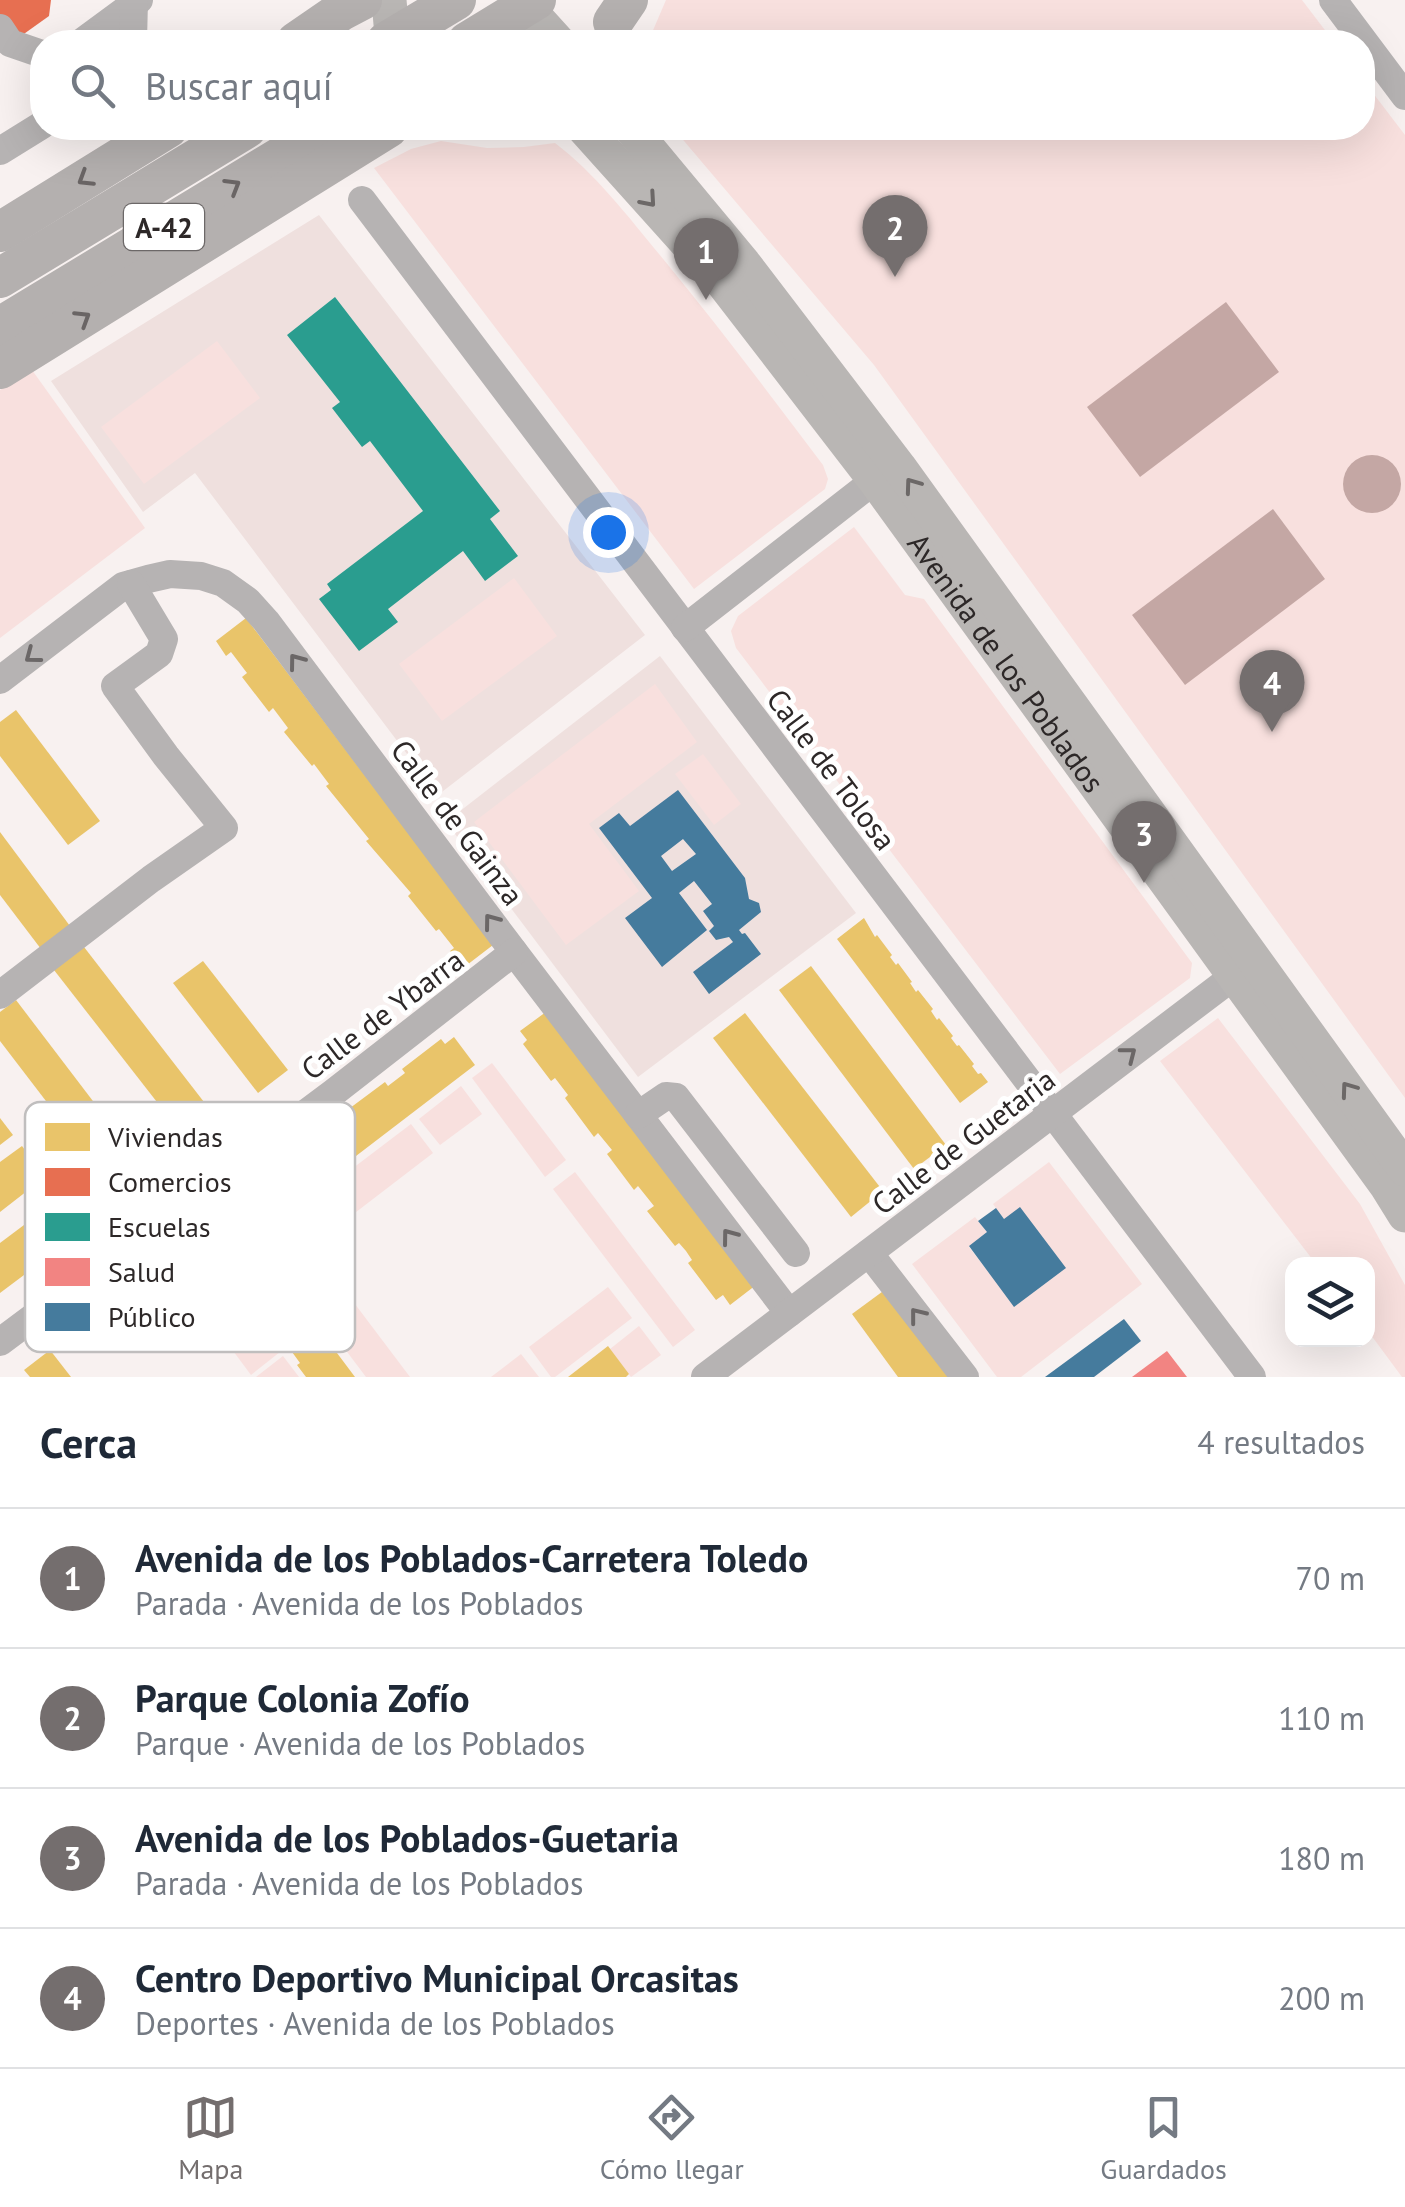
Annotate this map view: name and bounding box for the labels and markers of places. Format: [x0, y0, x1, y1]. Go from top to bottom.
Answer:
pin: 2 [862, 194, 928, 277]
pin: 1 [674, 218, 738, 300]
pin: 4 [1240, 650, 1304, 732]
pin: 3 [1112, 800, 1176, 883]

